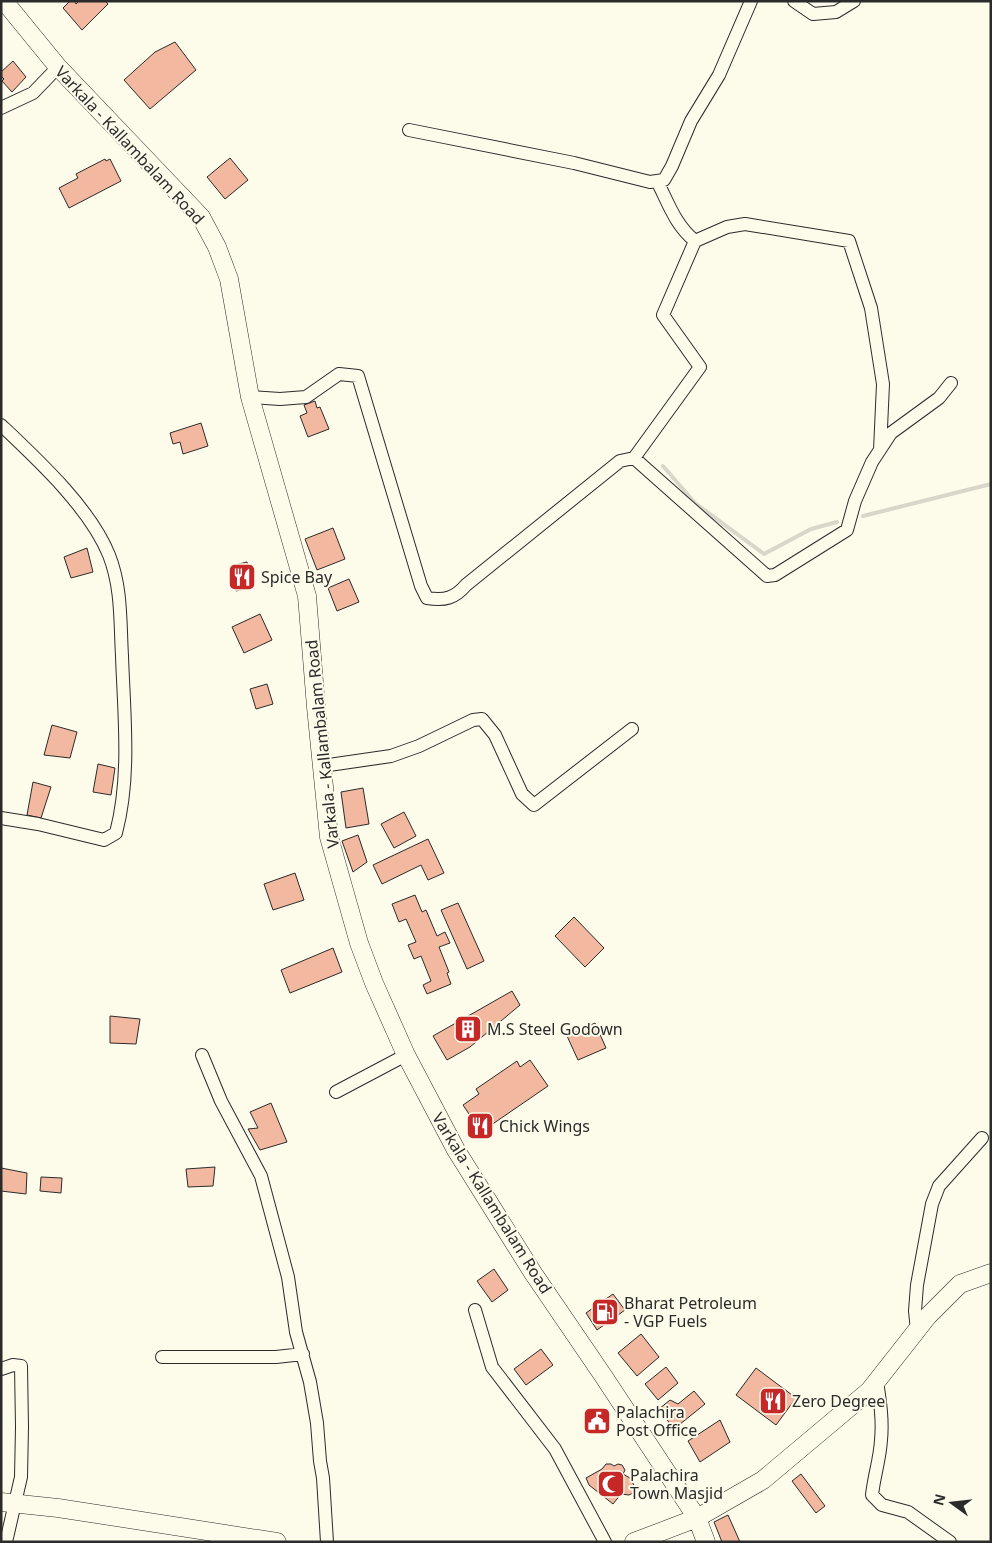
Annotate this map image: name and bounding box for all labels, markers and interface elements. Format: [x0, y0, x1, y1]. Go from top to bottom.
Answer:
street label: Varkala - Kallambalam Road [51, 61, 209, 229]
restaurant icon: Spice Bay [227, 562, 257, 592]
place label: Spice Bay [261, 566, 333, 588]
street label: Varkala - Kallambalam Road [300, 639, 344, 849]
building icon: M.S Steel Godown [453, 1014, 483, 1044]
place label: M.S Steel Godown [487, 1018, 623, 1040]
street label: Varkala - Kallambalam Road [427, 1108, 557, 1298]
restaurant icon: Chick Wings [465, 1111, 495, 1141]
place label: Chick Wings [499, 1115, 590, 1137]
place label: Bharat Petroleum - VGP Fuels [624, 1292, 757, 1332]
fuel station icon: Bharat Petroleum - VGP Fuels [590, 1297, 620, 1327]
restaurant icon: Zero Degree [758, 1386, 788, 1416]
place label: Zero Degree [792, 1390, 885, 1412]
place label: Palachira Post Office [616, 1401, 697, 1441]
public building icon: Palachira Post Office [582, 1406, 612, 1436]
place label: Palachira Town Masjid [630, 1464, 723, 1504]
mosque icon: Palachira Town Masjid [596, 1469, 626, 1499]
north arrow [927, 1478, 977, 1528]
text: N [928, 1492, 950, 1507]

